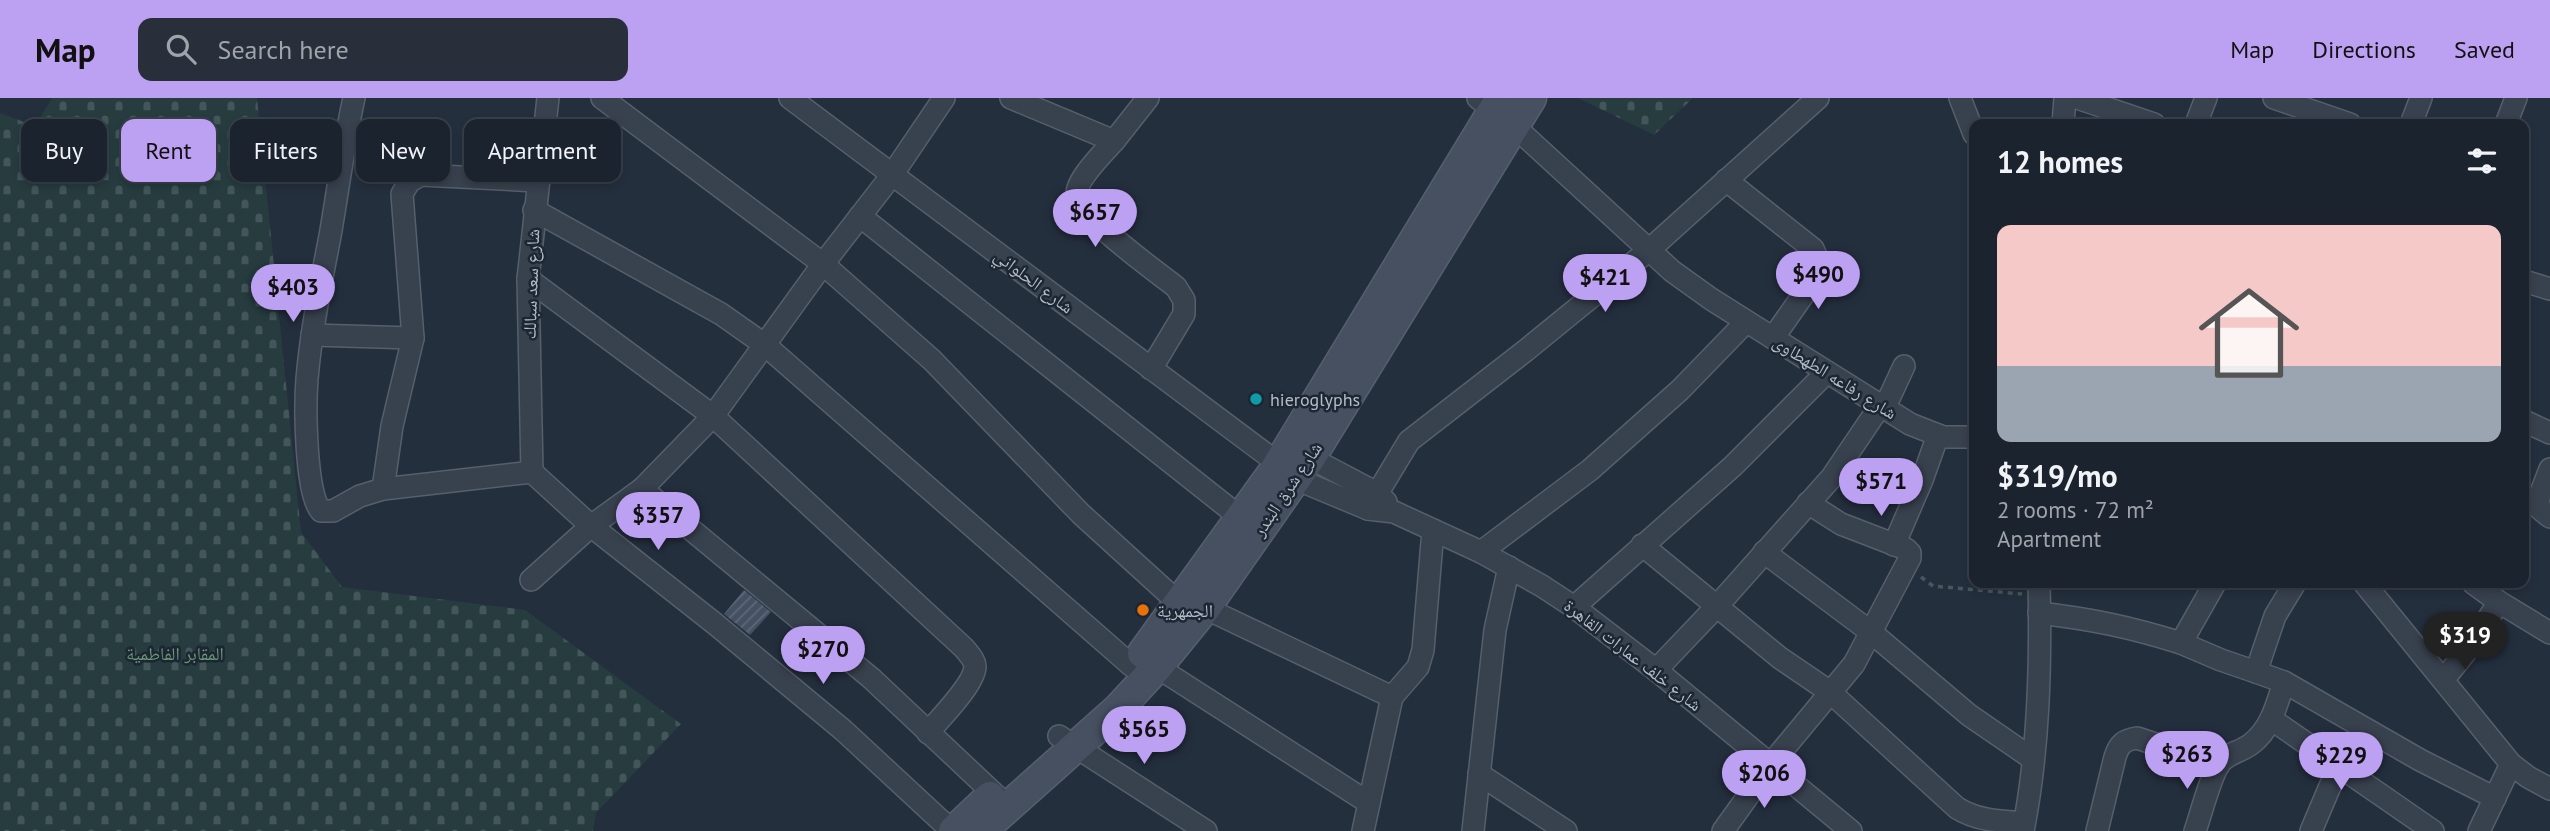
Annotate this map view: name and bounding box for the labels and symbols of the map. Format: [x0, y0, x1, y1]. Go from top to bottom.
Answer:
pin: $657 [1054, 190, 1136, 249]
street label: شارع سعد سبالك [518, 228, 544, 340]
street label: شارع الحلواني [988, 244, 1078, 321]
pin: $490 [1777, 252, 1859, 311]
pin: $421 [1564, 254, 1646, 314]
pin: $403 [252, 264, 334, 324]
street label: شارع رفاعه الطهطاوى [1769, 330, 1901, 424]
place label: hieroglyphs [1270, 388, 1360, 411]
marker: hieroglyphs [1248, 391, 1264, 407]
street label: شارع شرق البندر [1247, 438, 1327, 541]
pin: $571 [1840, 458, 1922, 518]
pin: $357 [617, 492, 699, 552]
street label: شارع خلف عمارات القاهرة [1559, 594, 1707, 716]
place label: الجمهرية [1157, 599, 1213, 622]
marker: الجمهرية [1135, 602, 1151, 618]
pin: $319 [2424, 612, 2506, 672]
pin: $270 [782, 626, 864, 686]
park label: المقابر الفاطمية [126, 642, 224, 665]
pin: $565 [1103, 706, 1185, 766]
pin: $263 [2146, 732, 2228, 791]
pin: $229 [2300, 732, 2382, 792]
pin: $206 [1723, 750, 1805, 810]

